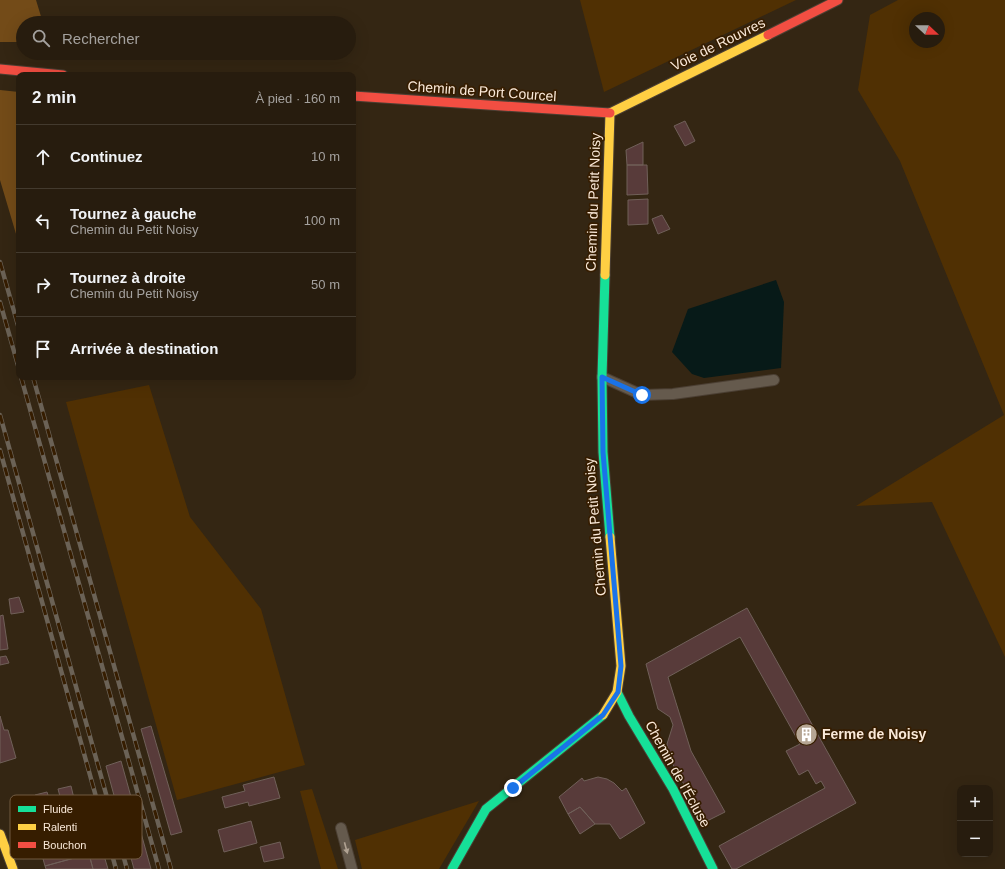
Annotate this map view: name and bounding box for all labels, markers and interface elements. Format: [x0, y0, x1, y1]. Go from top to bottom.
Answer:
north arrow [909, 12, 945, 48]
street label: Voie de Rouvres [668, 14, 768, 74]
search box [16, 16, 356, 60]
icon: search [30, 27, 52, 49]
text: Rechercher [62, 30, 140, 47]
street label: Chemin de Port Courcel [407, 78, 557, 104]
text: 2 min [32, 88, 76, 107]
text: À pied · 160 m [255, 91, 340, 106]
street label: Chemin du Petit Noisy [583, 133, 603, 271]
icon: ahead [32, 146, 54, 168]
text: Continuez [70, 148, 143, 165]
text: 10 m [311, 149, 340, 164]
text: Tournez à gauche [70, 205, 196, 222]
icon: left [32, 210, 54, 232]
text: 100 m [304, 213, 340, 228]
text: Chemin du Petit Noisy [70, 222, 199, 237]
text: Tournez à droite [70, 269, 186, 286]
icon: right [32, 274, 54, 296]
text: 50 m [311, 277, 340, 292]
text: Chemin du Petit Noisy [70, 286, 199, 301]
icon: arrive [32, 338, 54, 360]
text: Arrivée à destination [70, 340, 218, 357]
route start [633, 386, 651, 404]
street label: Chemin du Petit Noisy [581, 457, 609, 597]
street label: Chemin de l'Écluse [642, 718, 714, 830]
building icon: Ferme de Noisy [793, 721, 819, 747]
place label: Ferme de Noisy [822, 726, 926, 742]
route end [504, 779, 522, 797]
map controls [957, 785, 993, 857]
button: + [957, 785, 993, 821]
legend [10, 795, 142, 859]
text: Fluide [43, 803, 73, 815]
text: Ralenti [43, 821, 77, 833]
button: − [957, 821, 993, 857]
text: Bouchon [43, 839, 86, 851]
one-way arrow [343, 843, 349, 855]

